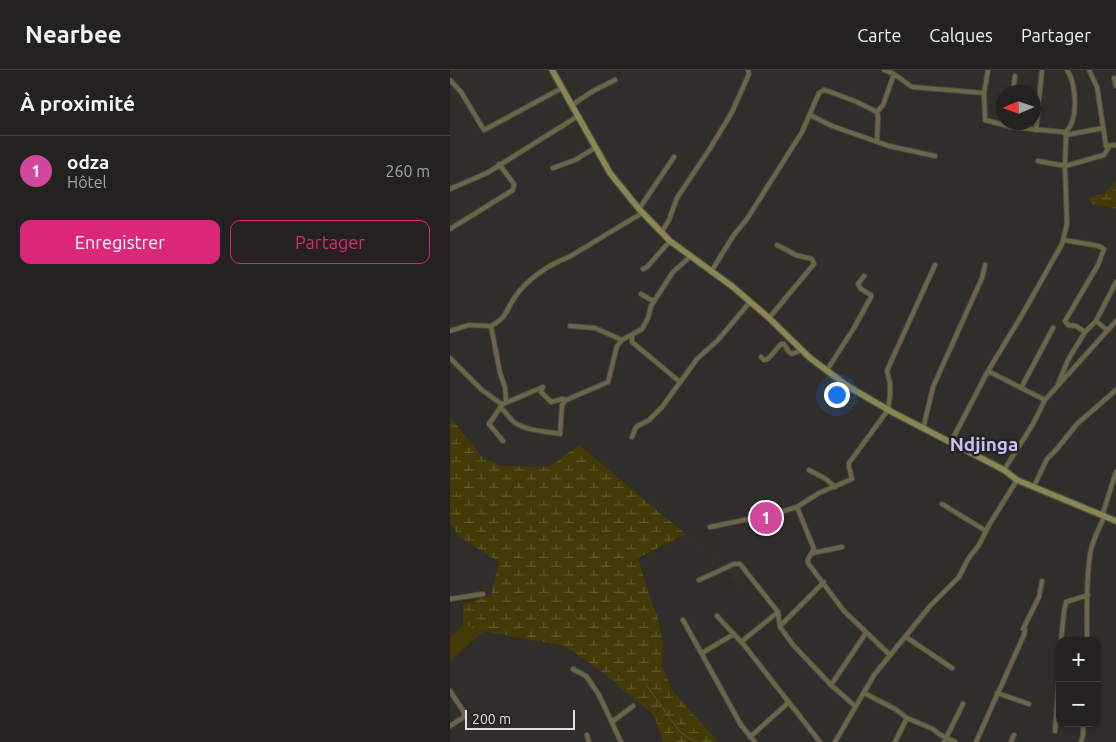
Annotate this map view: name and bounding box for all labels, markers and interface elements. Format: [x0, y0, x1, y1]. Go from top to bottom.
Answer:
text: Nearbee [25, 21, 122, 48]
text: Carte [857, 25, 901, 45]
text: Calques [929, 25, 993, 45]
text: Partager [1021, 25, 1091, 45]
north arrow [996, 85, 1041, 130]
text: À proximité [20, 91, 135, 115]
text: odza [67, 151, 109, 173]
text: 1 [31, 162, 41, 180]
text: 260 m [385, 162, 430, 180]
text: Hôtel [67, 173, 107, 191]
button: Enregistrer [20, 220, 220, 264]
button: Partager [230, 220, 430, 264]
your location [824, 382, 850, 408]
district label: Ndjinga [950, 433, 1018, 455]
pin: 1 [750, 499, 782, 537]
map controls [1056, 637, 1101, 727]
button: + [1056, 637, 1101, 682]
button: − [1056, 682, 1101, 727]
scale bar [465, 707, 575, 730]
text: 200 m [472, 711, 511, 727]

